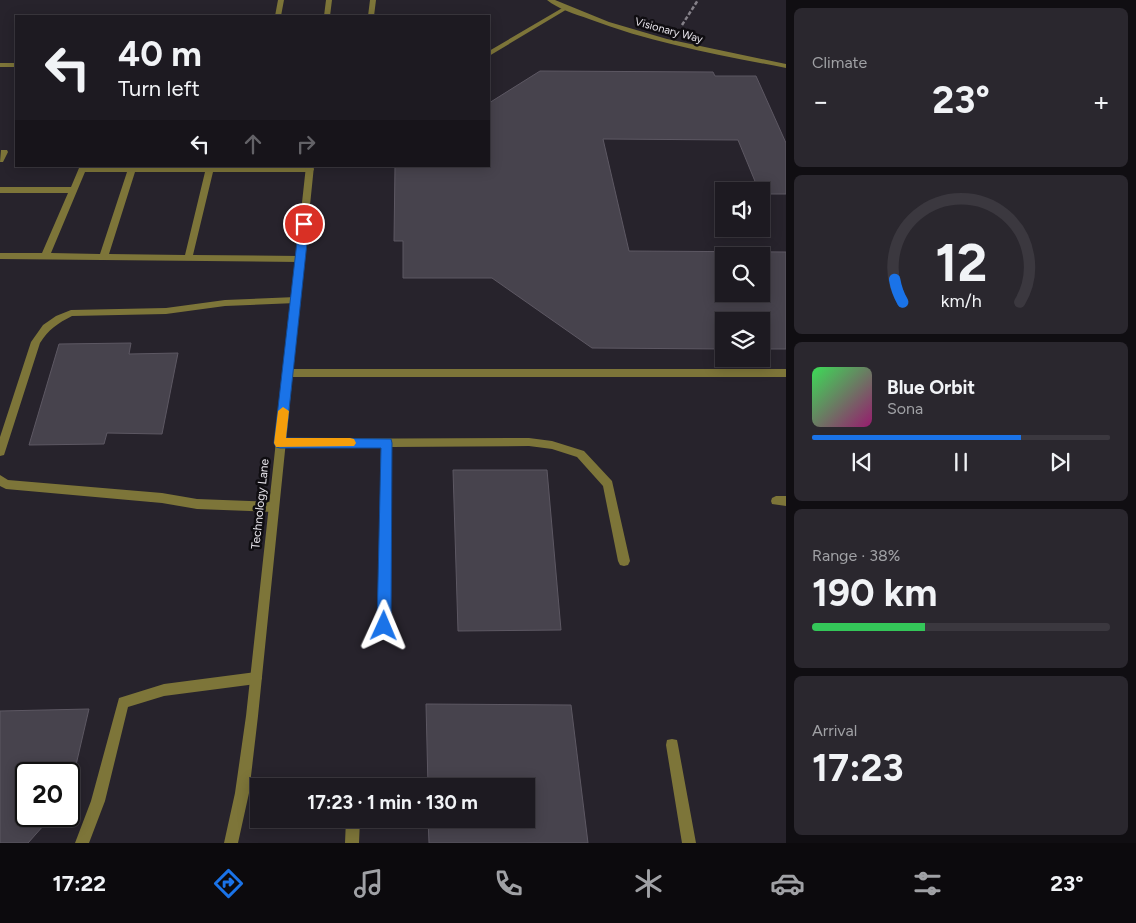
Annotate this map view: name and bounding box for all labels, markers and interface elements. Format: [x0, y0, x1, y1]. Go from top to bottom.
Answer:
street label: Visionary Way [634, 15, 704, 46]
text: 40 m [118, 33, 202, 75]
icon: left [35, 35, 100, 100]
text: Climate [812, 53, 867, 72]
text: Turn left [118, 75, 200, 102]
text: 23° [932, 77, 990, 123]
text: − [812, 84, 829, 118]
text: + [1093, 84, 1110, 118]
icon: left [186, 130, 214, 158]
icon: ahead [239, 130, 267, 158]
icon: right [292, 130, 320, 158]
map controls [715, 182, 770, 367]
button: sound [715, 182, 770, 237]
pin [283, 203, 325, 245]
icon: arrive [290, 210, 318, 238]
text: 12 [935, 232, 987, 294]
button: search [715, 247, 770, 302]
text: km/h [941, 290, 981, 311]
button: layers [715, 312, 770, 367]
text: Blue Orbit [887, 376, 975, 399]
text: Sona [887, 399, 923, 418]
icon: previous [848, 448, 876, 476]
icon: pause [947, 448, 975, 476]
icon: next [1046, 448, 1074, 476]
street label: Technology Lane [248, 458, 272, 550]
text: Range · 38% [812, 546, 900, 565]
text: 190 km [812, 570, 937, 616]
position arrow [357, 599, 409, 651]
text: Arrival [812, 721, 857, 740]
text: 17:23 [812, 745, 904, 791]
speed limit sign: 20 [15, 762, 80, 827]
text: 17:23 · 1 min · 130 m [307, 791, 478, 814]
icon: directions [211, 866, 246, 901]
icon: music [351, 866, 386, 901]
icon: phone [491, 866, 526, 901]
icon: climate [631, 866, 666, 901]
icon: car [770, 866, 805, 901]
icon: filters [910, 866, 945, 901]
text: 17:22 [52, 870, 106, 897]
text: 23° [1050, 870, 1083, 897]

